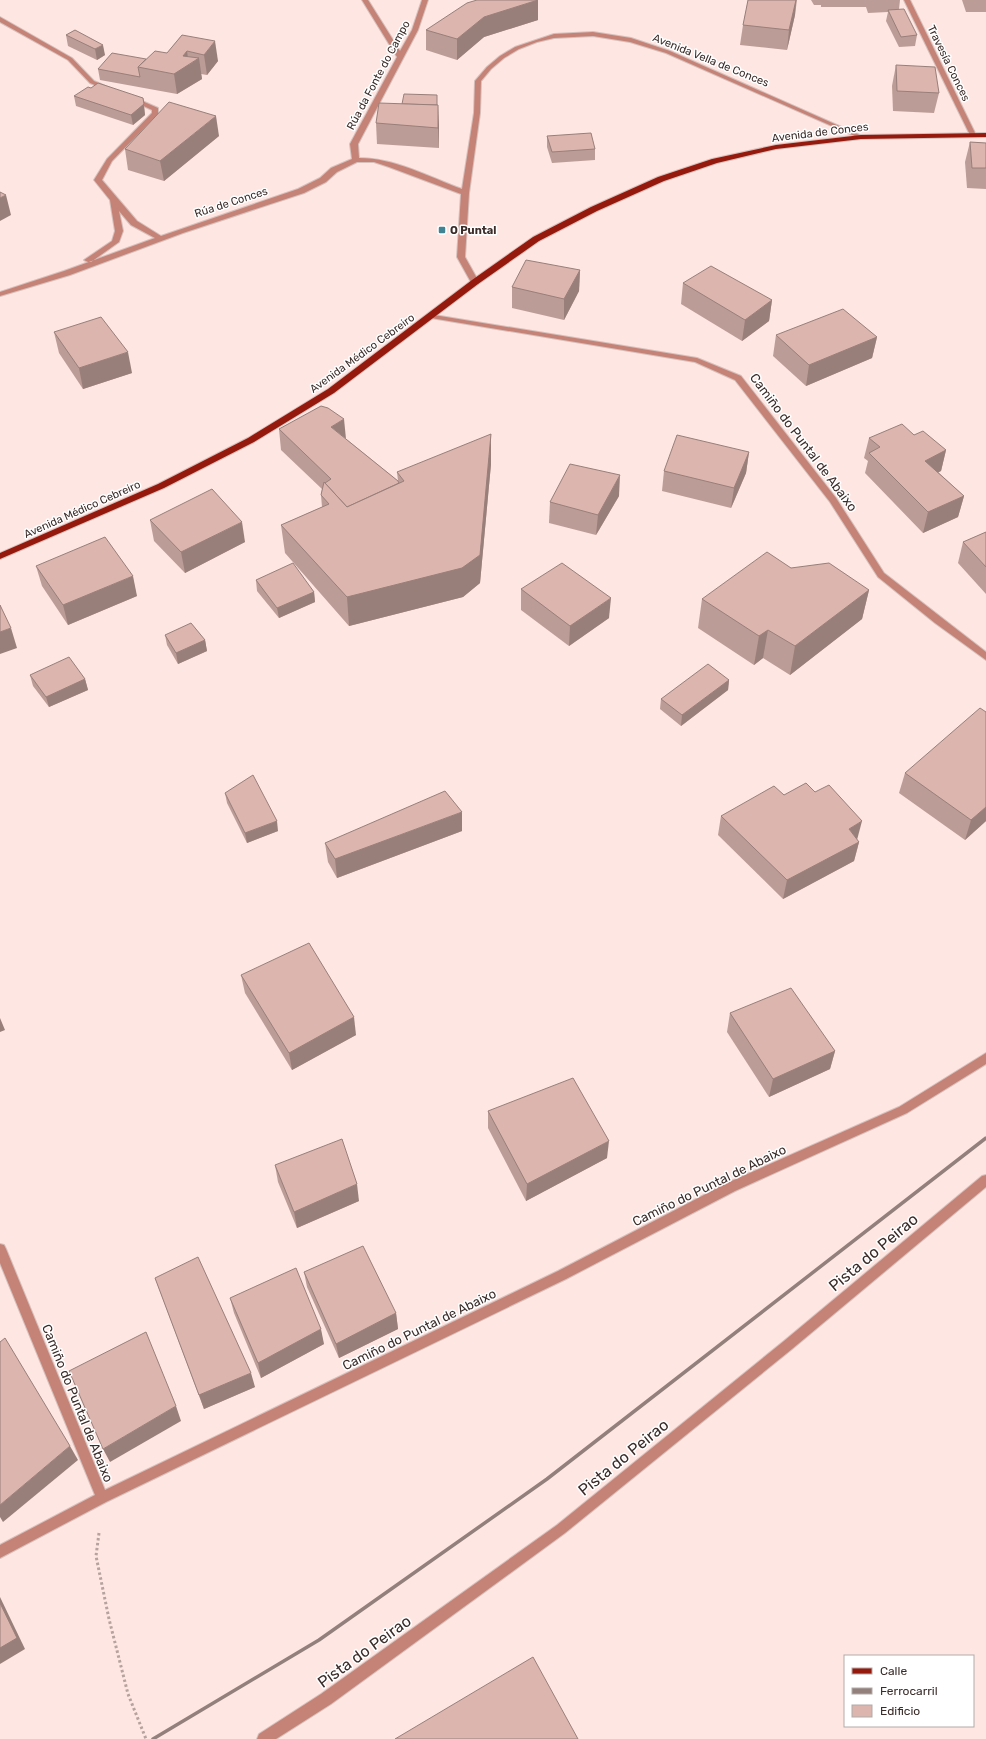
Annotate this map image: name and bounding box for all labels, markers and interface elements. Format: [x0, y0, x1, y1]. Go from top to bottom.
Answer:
street label: Rúa da Fonte do Campo [344, 18, 413, 132]
street label: Travesía Conces [925, 23, 973, 104]
street label: Avenida Vella de Conces [651, 31, 771, 90]
street label: Avenida de Conces [771, 120, 870, 145]
street label: Rúa de Conces [193, 184, 270, 220]
place label: O Puntal [450, 224, 496, 237]
marker: O Puntal [437, 225, 447, 235]
street label: Avenida Médico Cebreiro [307, 311, 417, 396]
street label: Camiño do Puntal de Abaixo [747, 370, 860, 514]
street label: Avenida Médico Cebreiro [22, 478, 143, 541]
street label: Camiño do Puntal de Abaixo [630, 1142, 788, 1229]
street label: Pista do Peirao [825, 1209, 922, 1295]
street label: Camiño do Puntal de Abaixo [340, 1286, 498, 1373]
street label: Camiño do Puntal de Abaixo [39, 1322, 116, 1484]
street label: Pista do Peirao [574, 1415, 672, 1500]
street label: Pista do Peirao [314, 1611, 415, 1692]
legend [844, 1655, 974, 1727]
text: Calle [880, 1664, 907, 1678]
text: Ferrocarril [880, 1684, 938, 1698]
text: Edificio [880, 1704, 920, 1718]

